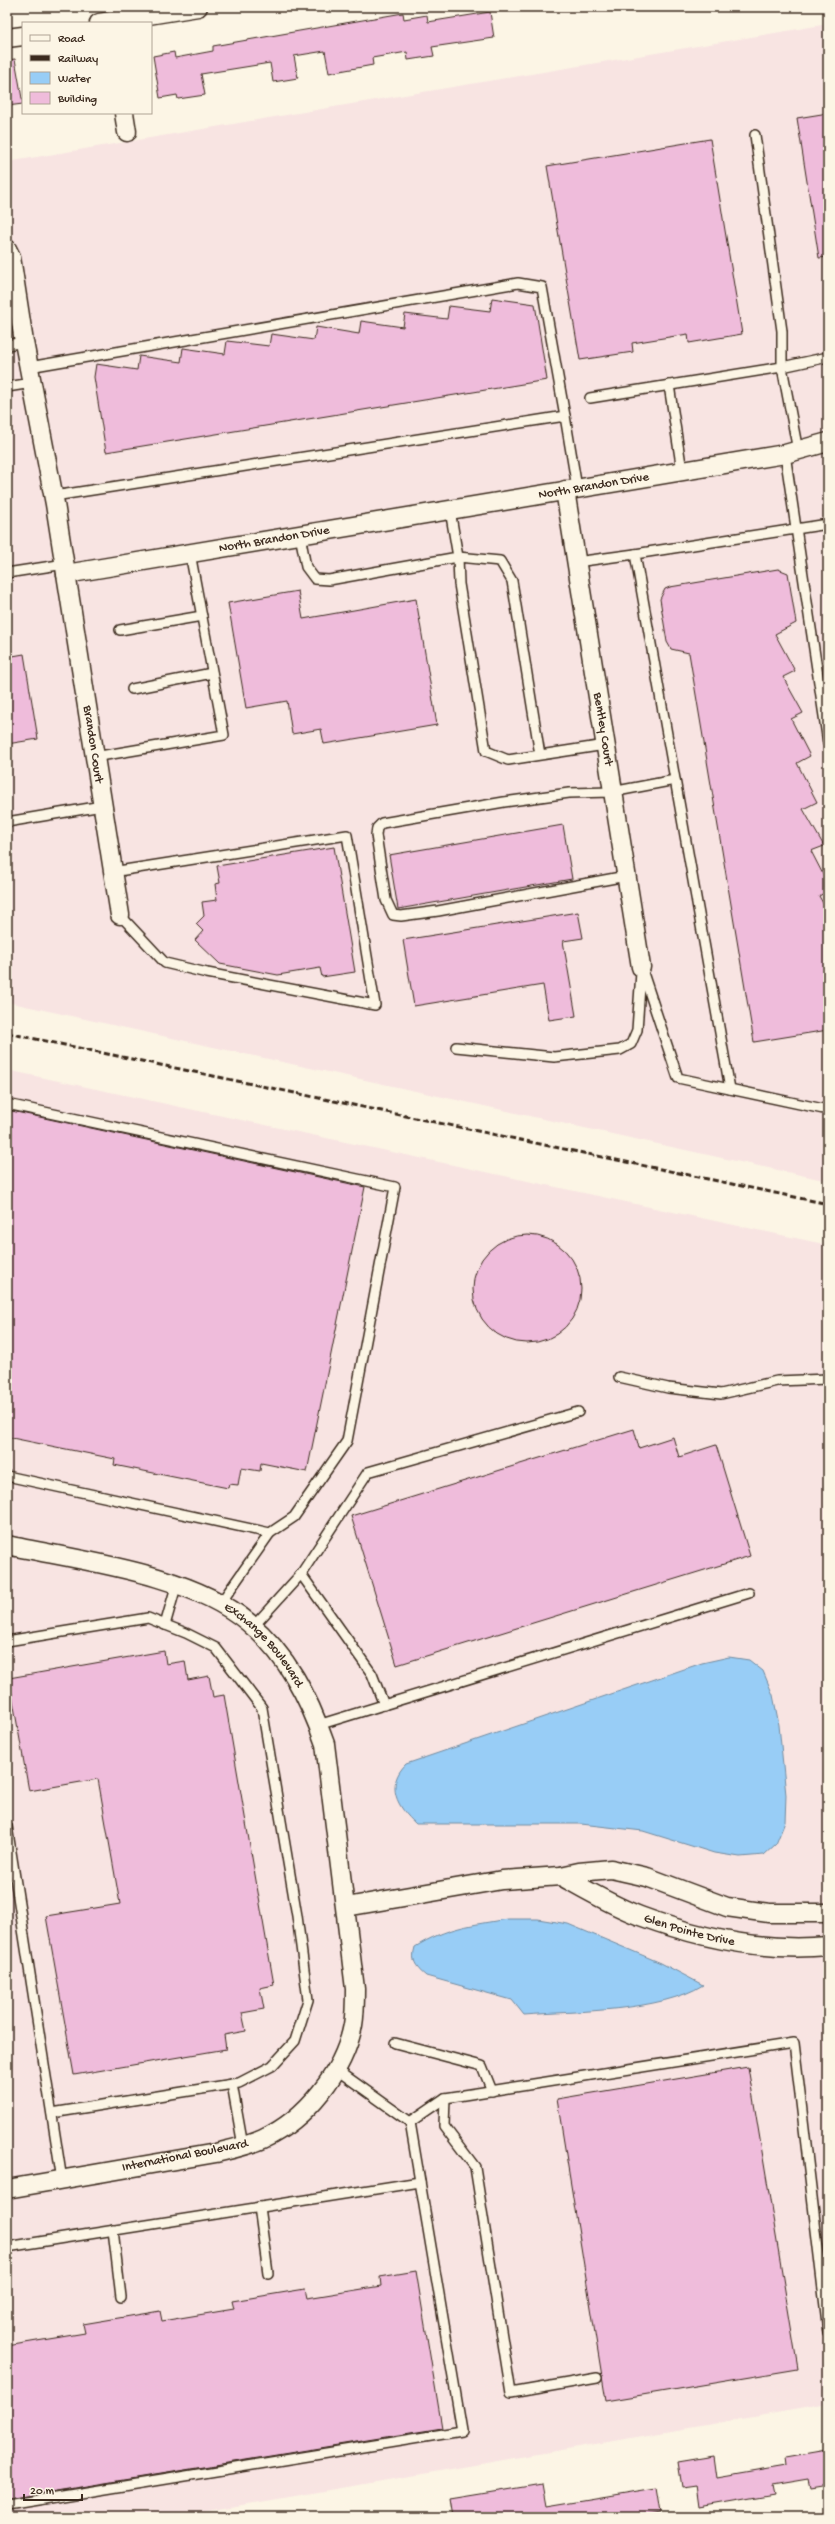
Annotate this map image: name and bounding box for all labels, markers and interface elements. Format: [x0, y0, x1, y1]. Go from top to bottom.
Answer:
legend [22, 22, 152, 114]
text: Road [58, 33, 85, 47]
text: Railway [58, 53, 98, 67]
text: Water [58, 73, 92, 87]
text: Building [57, 93, 97, 107]
street label: North Brandon Drive [537, 469, 650, 503]
street label: North Brandon Drive [218, 523, 331, 556]
street label: Bentley Court [590, 690, 617, 768]
street label: Brandon Court [79, 703, 107, 786]
street label: Exchange Boulevard [221, 1599, 307, 1691]
street label: Glen Pointe Drive [642, 1911, 736, 1949]
street label: International Boulevard [121, 2136, 250, 2176]
scale bar [24, 2476, 82, 2502]
text: 20 m [30, 2485, 55, 2499]

